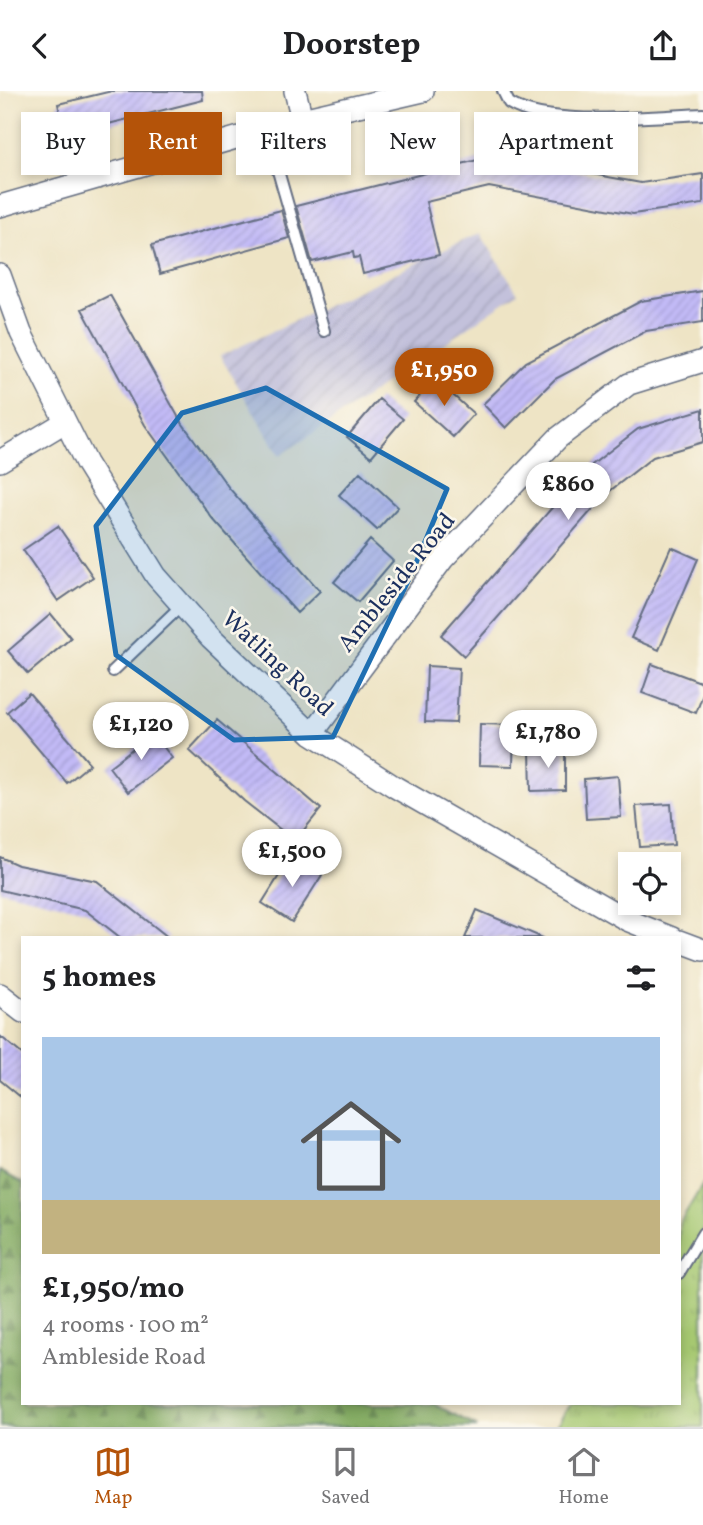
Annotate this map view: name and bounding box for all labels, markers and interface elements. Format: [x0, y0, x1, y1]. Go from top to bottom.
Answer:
text: Doorstep [282, 24, 421, 68]
icon: back [21, 27, 59, 65]
icon: share [644, 27, 682, 65]
chip: Buy [21, 112, 110, 175]
chip: Rent [124, 112, 222, 175]
chip: Filters [236, 112, 351, 175]
chip: New [365, 112, 460, 175]
chip: Apartment [474, 112, 638, 175]
pin: £1,950 [387, 349, 501, 408]
text: £1,950 [411, 355, 477, 387]
pin: £860 [527, 463, 609, 522]
text: £860 [542, 469, 594, 501]
street label: Ambleside Road [331, 506, 465, 660]
street label: Watling Road [213, 603, 340, 725]
pin: £1,120 [84, 703, 198, 762]
text: £1,120 [109, 709, 173, 741]
pin: £1,780 [491, 711, 605, 770]
text: £1,780 [515, 717, 581, 749]
pin: £1,500 [235, 829, 349, 889]
text: £1,500 [258, 836, 326, 868]
map controls [618, 852, 681, 915]
button: locate [618, 852, 681, 915]
text: 5 homes [42, 957, 156, 999]
icon: filters [622, 959, 660, 997]
icon: home [288, 1083, 414, 1209]
text: £1,950/mo [42, 1268, 185, 1310]
text: 4 rooms · 100 m² [42, 1310, 209, 1342]
text: Ambleside Road [42, 1342, 206, 1374]
tab: Map [94, 1443, 132, 1511]
tab: Saved [321, 1443, 370, 1511]
tab: Home [558, 1443, 609, 1511]

